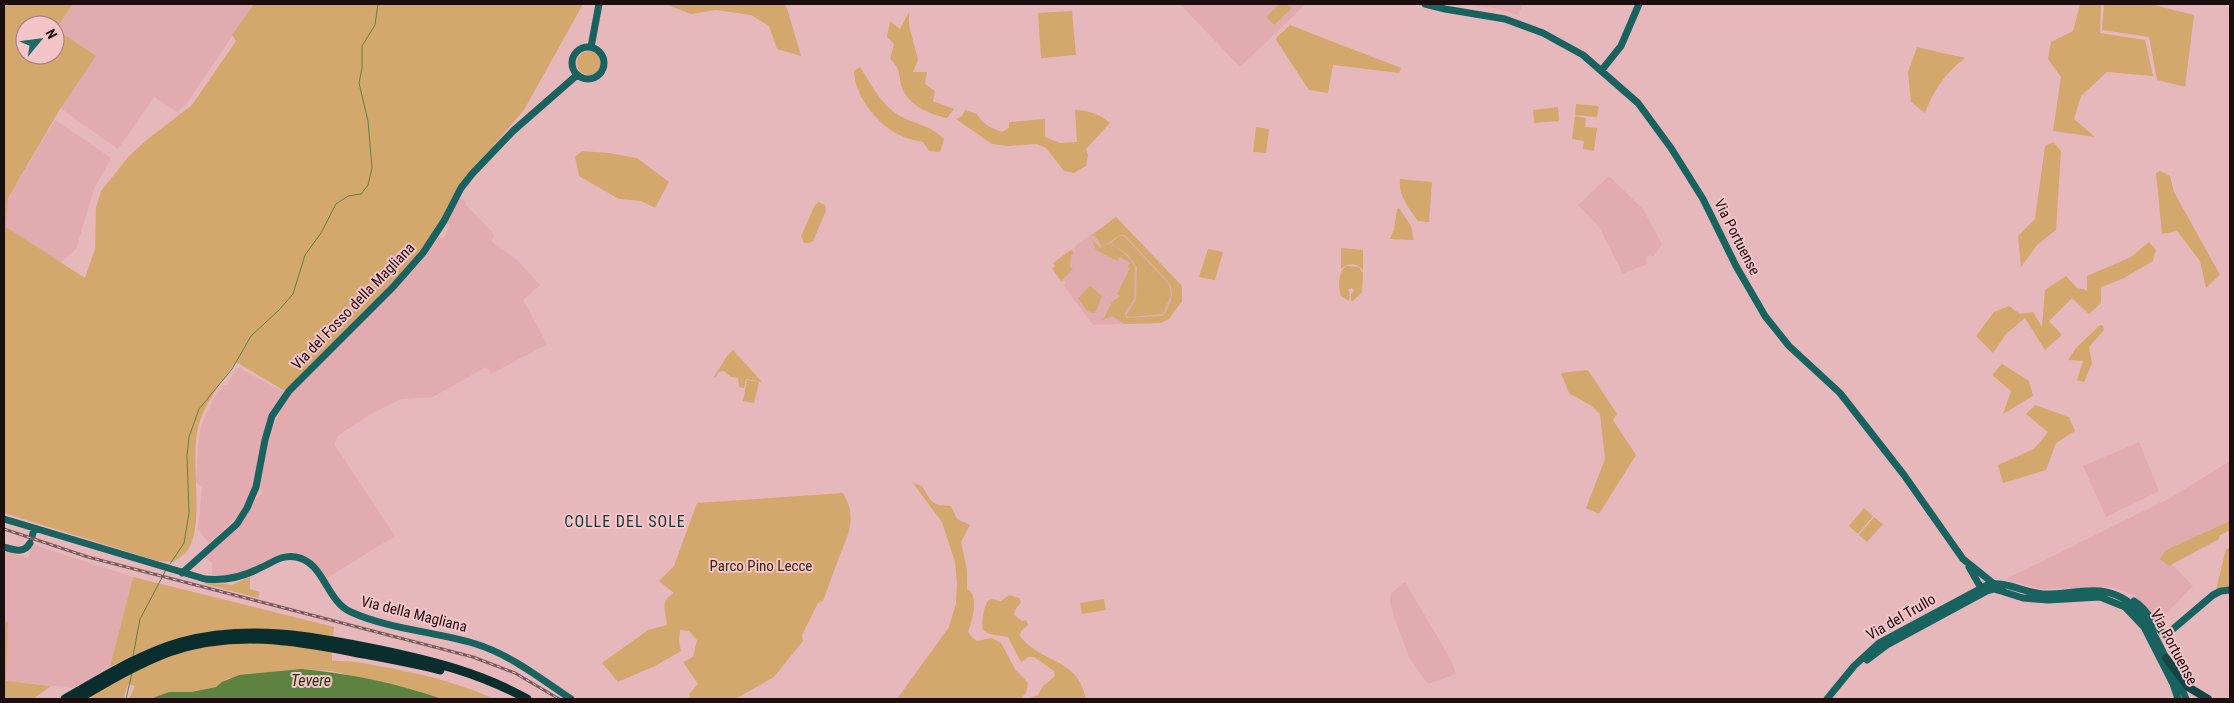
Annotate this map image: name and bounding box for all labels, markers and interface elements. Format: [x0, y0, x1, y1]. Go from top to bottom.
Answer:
north arrow [15, 15, 65, 65]
text: N [42, 26, 60, 41]
street label: Via Portuense [1710, 196, 1764, 278]
street label: Via del Fosso della Magliana [288, 239, 418, 373]
district label: COLLE DEL SOLE [564, 512, 686, 531]
park label: Parco Pino Lecce [710, 557, 812, 575]
street label: Via del Trullo [1863, 590, 1939, 644]
street label: Via della Magliana [359, 592, 469, 636]
street label: Via Portuense [2147, 606, 2201, 688]
water label: Tevere [291, 671, 331, 690]

